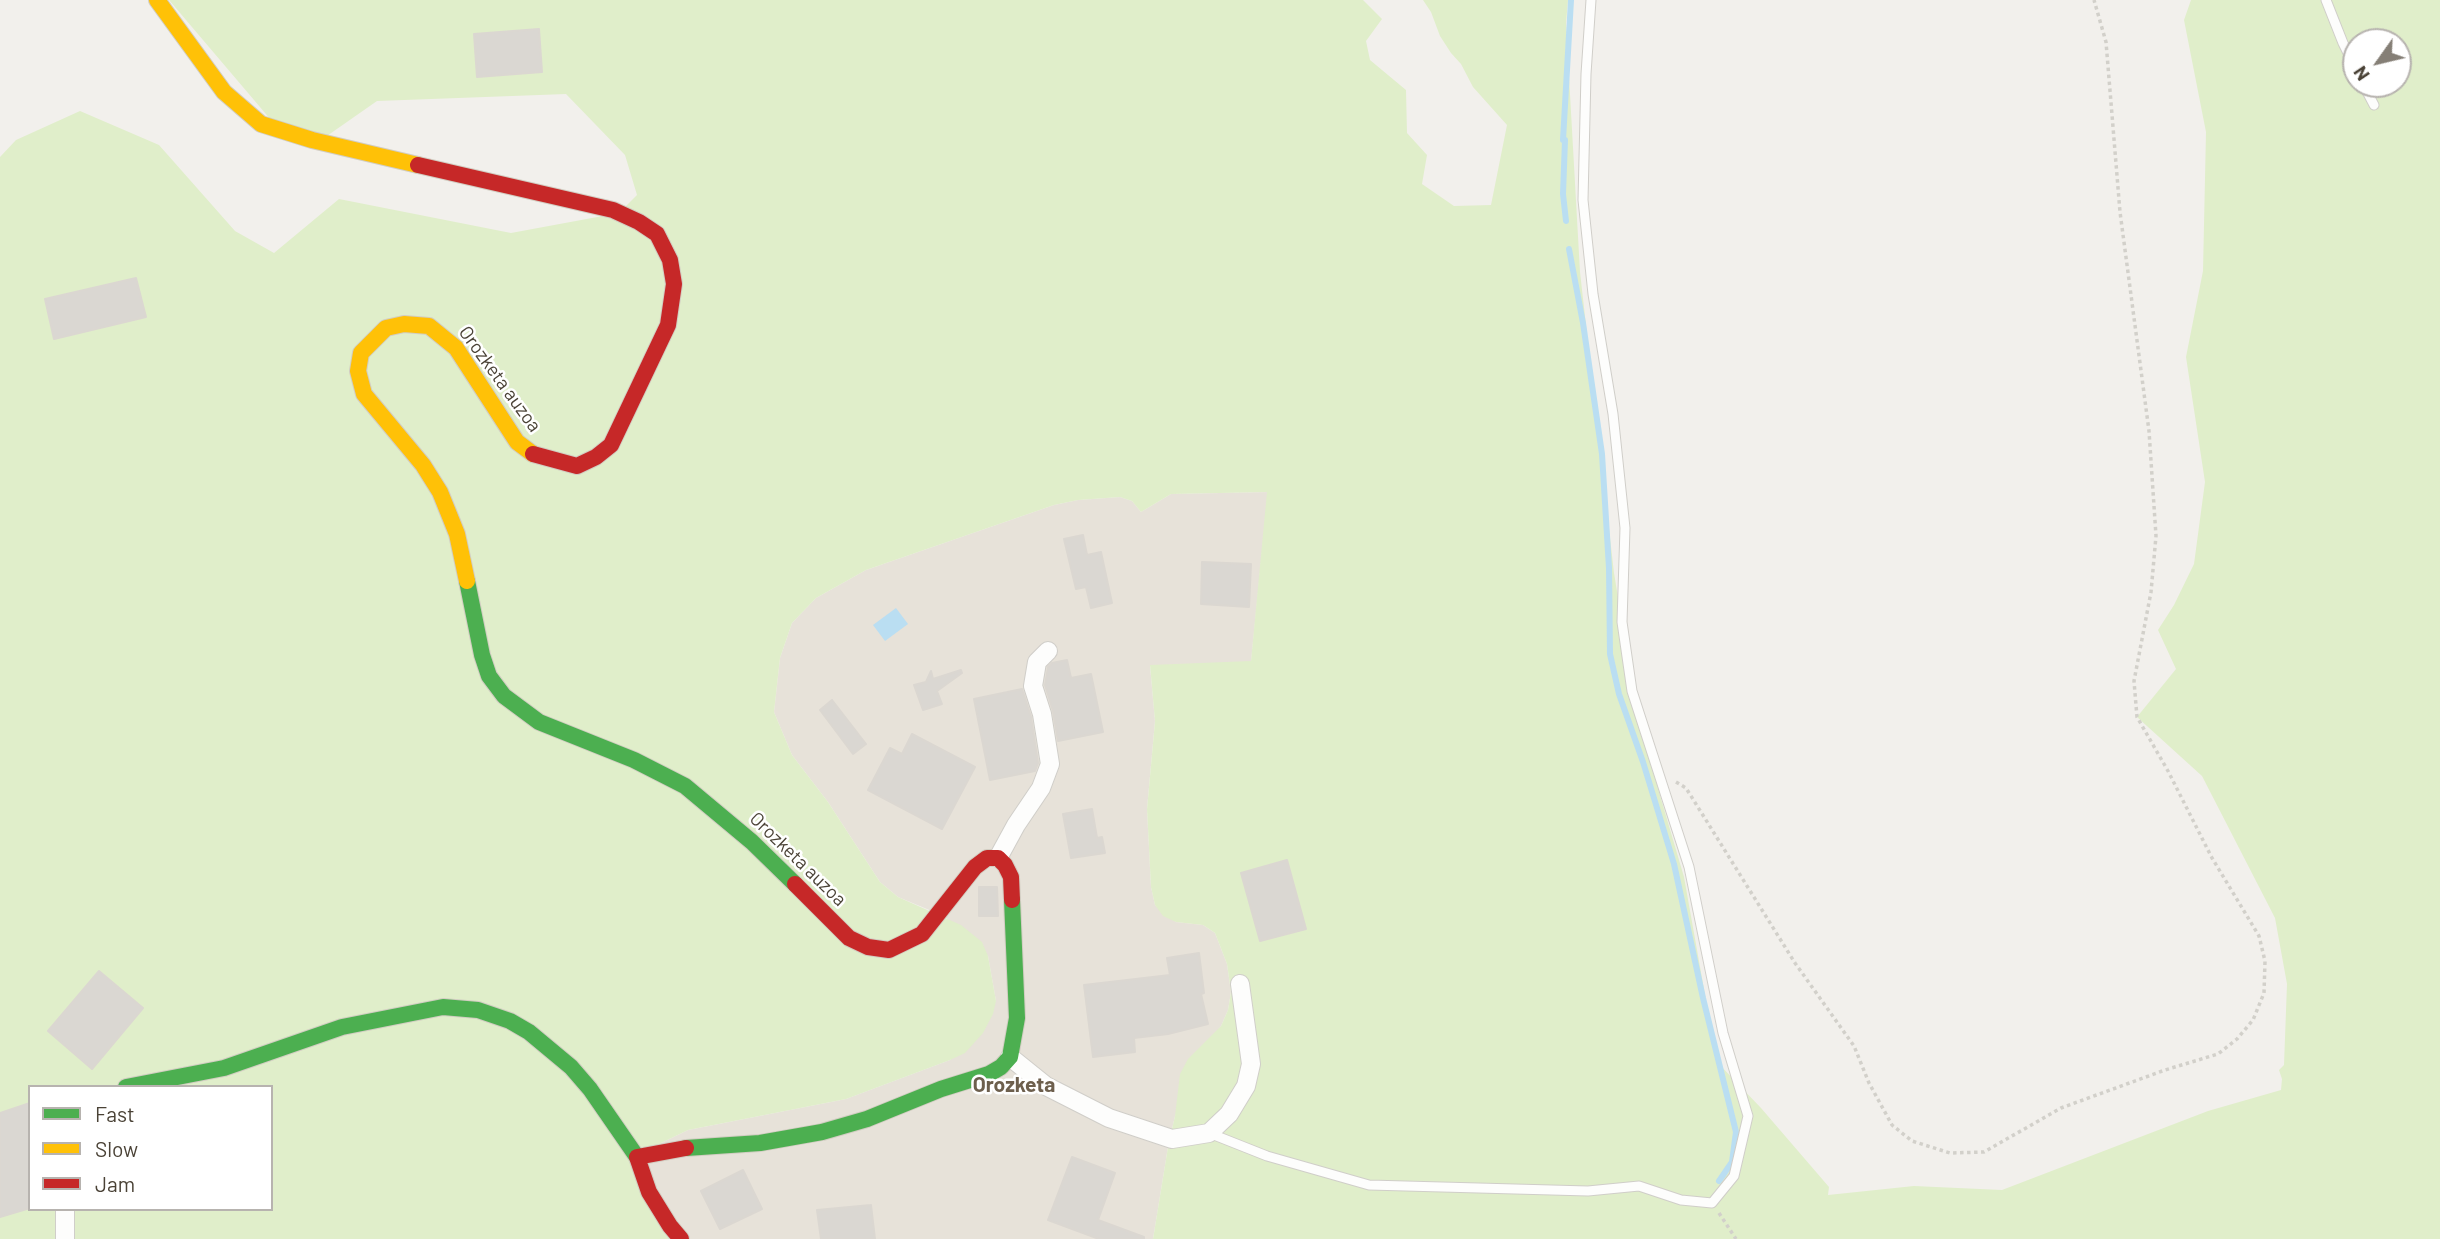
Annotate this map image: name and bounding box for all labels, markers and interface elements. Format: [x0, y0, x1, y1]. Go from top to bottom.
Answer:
north arrow [2342, 28, 2412, 98]
text: N [2348, 62, 2374, 86]
street label: Orozketa auzoa [454, 322, 546, 436]
street label: Orozketa auzoa [745, 807, 851, 911]
district label: Orozketa [973, 1072, 1055, 1098]
legend [28, 1085, 273, 1211]
text: Fast [95, 1101, 135, 1126]
text: Slow [95, 1136, 138, 1161]
text: Jam [95, 1171, 135, 1196]

